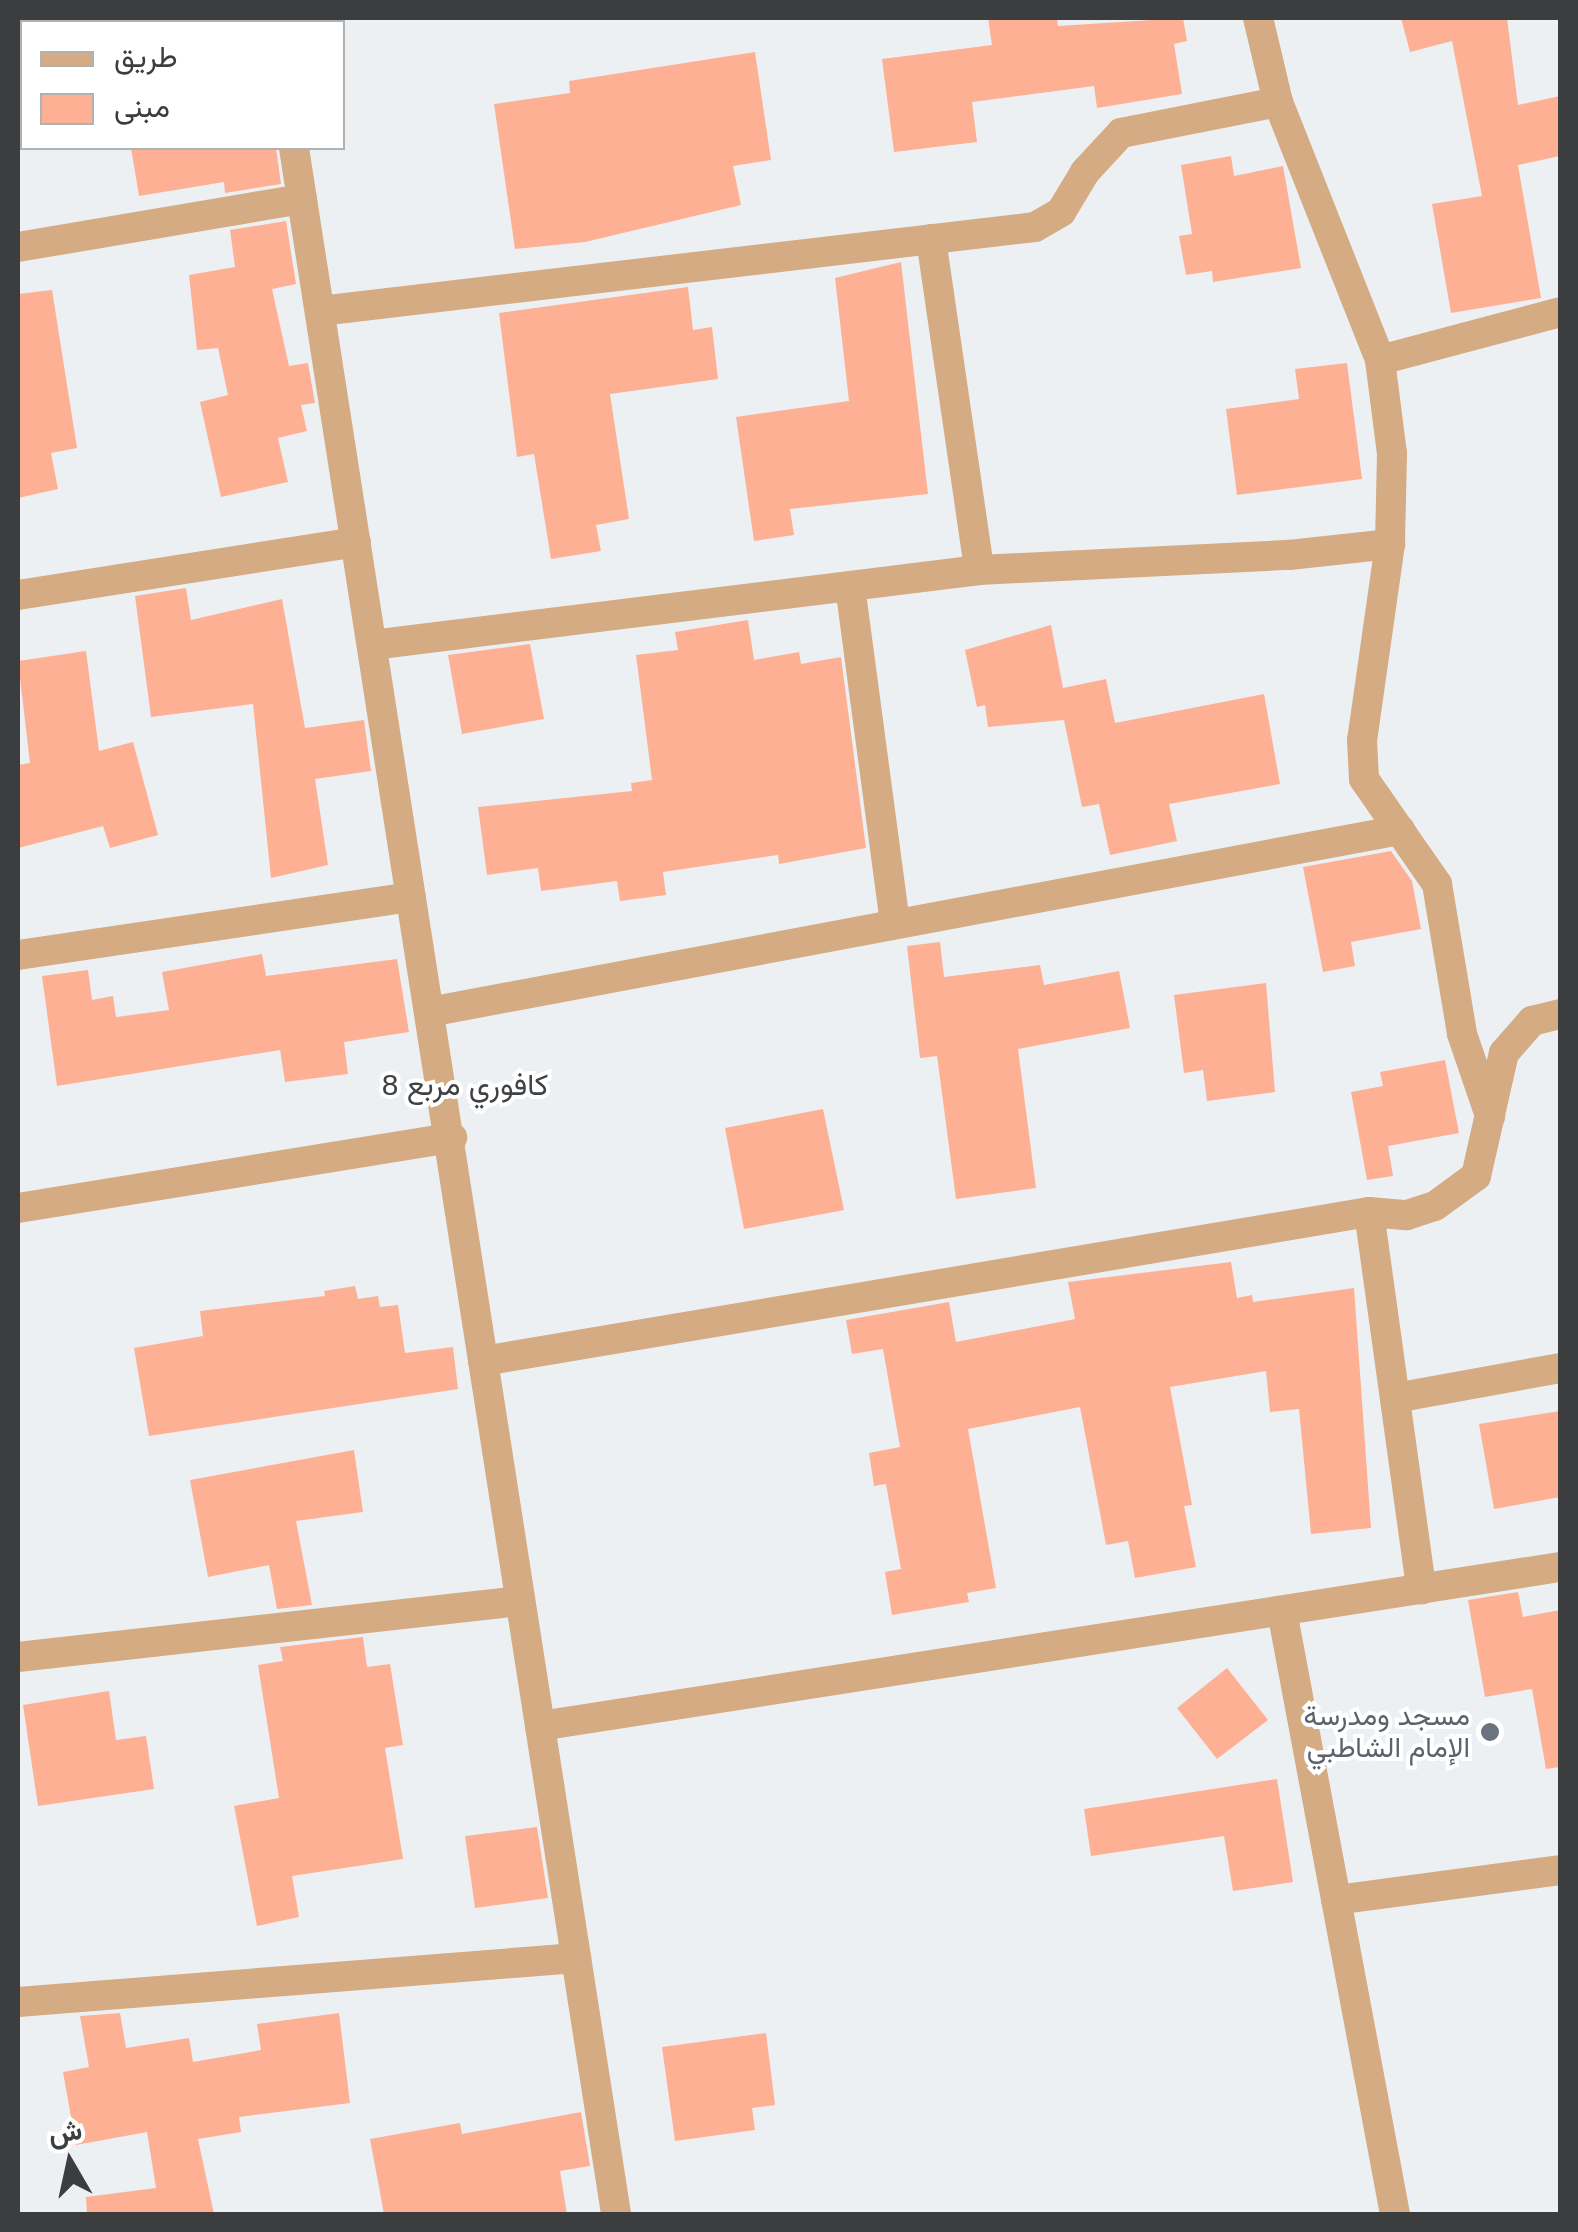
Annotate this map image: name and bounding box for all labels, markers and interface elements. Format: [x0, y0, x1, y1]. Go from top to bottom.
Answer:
legend [20, 20, 345, 150]
text: طريق [114, 40, 178, 73]
text: مبنى [114, 90, 170, 123]
district label: كافوري مربع 8 [382, 1067, 548, 1103]
place label: مسجد ومدرسة الإمام الشاطبي [1303, 1699, 1470, 1765]
marker: مسجد ومدرسة الإمام الشاطبي [1479, 1721, 1501, 1743]
north arrow [20, 2112, 120, 2212]
text: ش [46, 2114, 84, 2150]

